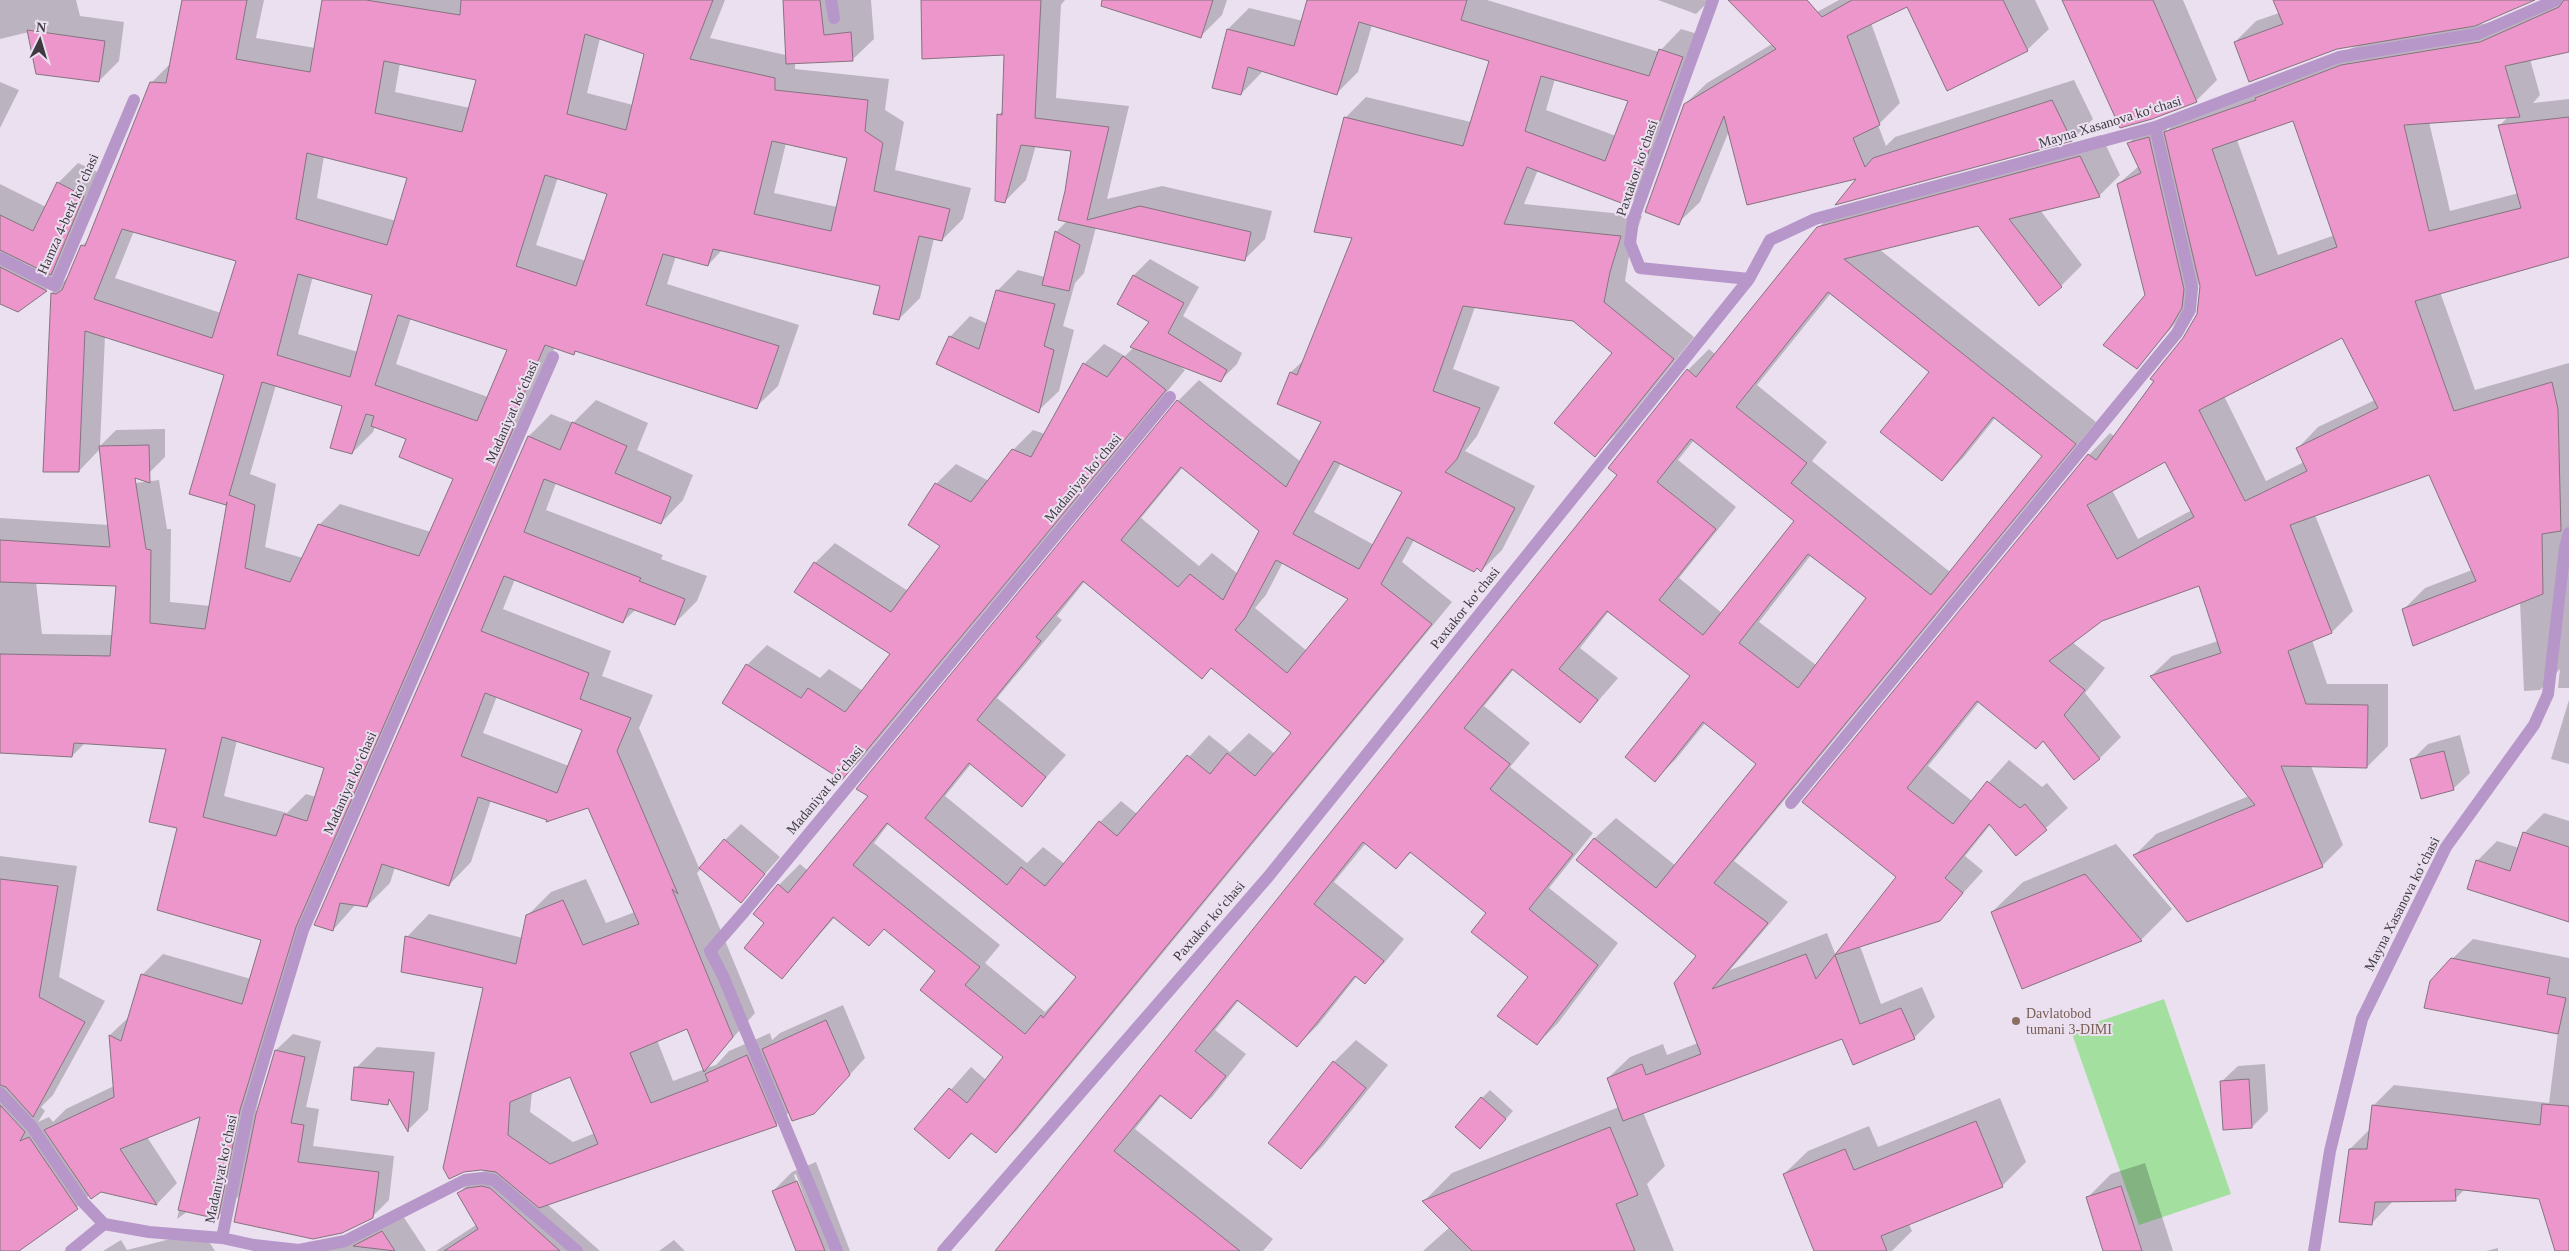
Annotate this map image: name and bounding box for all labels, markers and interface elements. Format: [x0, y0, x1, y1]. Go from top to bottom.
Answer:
north arrow [15, 15, 65, 65]
text: N [35, 20, 47, 35]
street label: Mayna Xasanova koʻchasi [2037, 93, 2183, 151]
street label: Paxtakor koʻchasi [1614, 118, 1661, 218]
street label: Hamza 4-berk koʼchasi [35, 151, 101, 277]
street label: Madaniyat koʻchasi [483, 358, 541, 466]
street label: Madaniyat koʻchasi [1042, 431, 1124, 525]
street label: Paxtakor koʻchasi [1427, 564, 1503, 652]
street label: Madaniyat koʻchasi [321, 729, 379, 837]
street label: Madaniyat koʻchasi [784, 743, 866, 837]
street label: Mayna Xasanova koʻchasi [2362, 834, 2442, 974]
street label: Paxtakor koʻchasi [1170, 878, 1248, 964]
place label: Davlatobod tumani 3-DIMI [2026, 1006, 2112, 1037]
marker: Davlatobod tumani 3-DIMI [2010, 1015, 2022, 1027]
street label: Madaniyat koʻchasi [202, 1113, 240, 1225]

